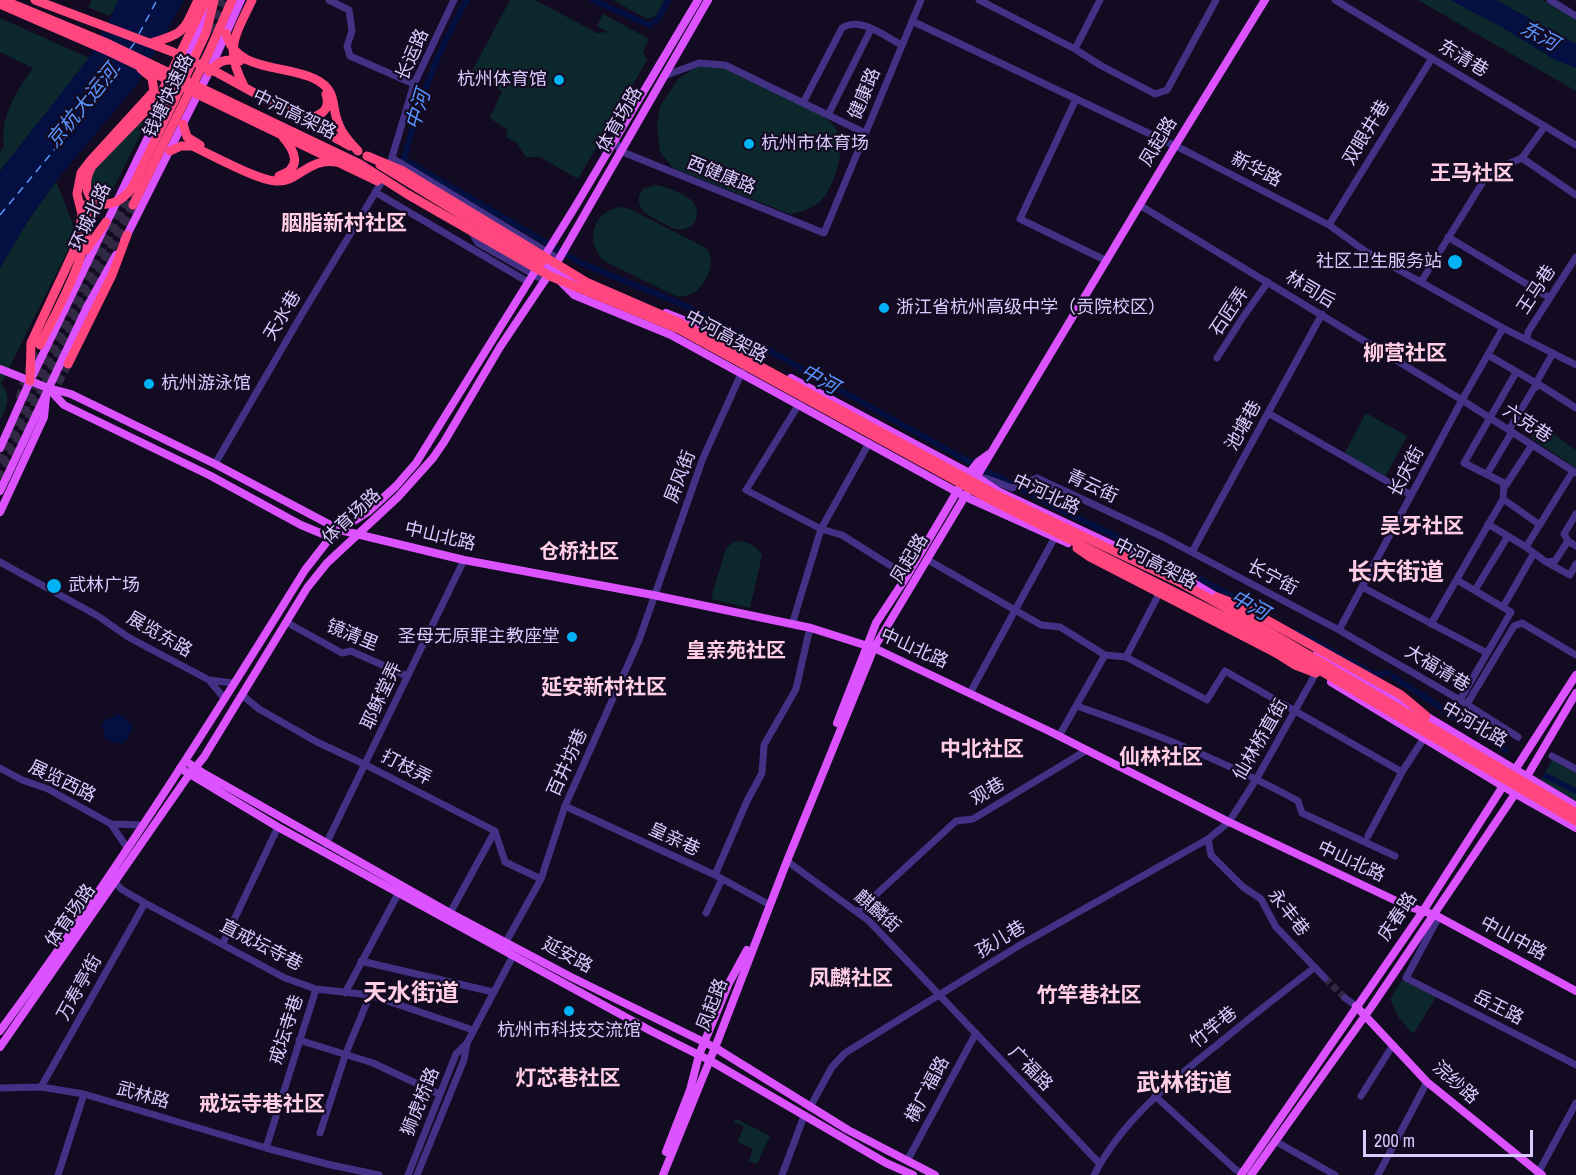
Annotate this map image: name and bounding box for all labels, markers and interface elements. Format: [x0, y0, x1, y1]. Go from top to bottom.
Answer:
water label: 东河 [1516, 17, 1562, 57]
street label: 长运路 [392, 26, 434, 84]
street label: 东清巷 [1434, 36, 1492, 82]
street label: 钱塘快速路 [140, 51, 198, 141]
water label: 京杭大运河 [42, 61, 124, 153]
street label: 健康路 [845, 65, 885, 123]
place label: 杭州体育馆 [457, 69, 547, 91]
marker: 杭州体育馆 [552, 73, 566, 87]
street label: 体育场路 [593, 83, 647, 157]
street label: 中河高架路 [249, 86, 339, 144]
water label: 中河 [402, 87, 436, 133]
street label: 双眼井巷 [1339, 97, 1395, 169]
street label: 凤起路 [1136, 113, 1182, 171]
place label: 杭州市体育场 [761, 133, 869, 155]
marker: 杭州市体育场 [742, 137, 756, 151]
street label: 新华路 [1227, 148, 1285, 192]
street label: 西健康路 [684, 153, 758, 199]
district label: 王马社区 [1430, 161, 1514, 187]
street label: 环城北路 [66, 180, 116, 254]
district label: 胭脂新村社区 [281, 211, 407, 237]
place label: 社区卫生服务站 [1316, 251, 1442, 273]
marker: 社区卫生服务站 [1446, 253, 1464, 271]
street label: 王马巷 [1513, 261, 1561, 319]
street label: 林司后 [1281, 267, 1339, 313]
street label: 石匠弄 [1206, 284, 1254, 340]
street label: 天水巷 [260, 287, 306, 345]
place label: 浙江省杭州高级中学（贡院校区） [896, 297, 1166, 319]
marker: 浙江省杭州高级中学（贡院校区） [877, 301, 891, 315]
street label: 中河高架路 [681, 306, 771, 368]
district label: 柳营社区 [1363, 341, 1447, 367]
water label: 中河 [796, 360, 842, 400]
place label: 杭州游泳馆 [161, 373, 251, 395]
marker: 杭州游泳馆 [142, 377, 156, 391]
street label: 池塘巷 [1221, 397, 1267, 455]
street label: 六克巷 [1498, 400, 1556, 448]
street label: 长庆街 [1385, 443, 1429, 501]
street label: 屏风街 [661, 448, 701, 506]
street label: 青云街 [1063, 466, 1121, 508]
street label: 中河北路 [1009, 470, 1083, 520]
street label: 体育场路 [318, 485, 386, 549]
district label: 吴牙社区 [1380, 514, 1464, 540]
street label: 中山北路 [402, 518, 478, 556]
street label: 凤起路 [887, 530, 933, 588]
street label: 中河高架路 [1110, 534, 1200, 594]
district label: 仓桥社区 [539, 541, 619, 565]
street label: 长宁街 [1243, 556, 1301, 600]
district label: 长庆街道 [1348, 560, 1444, 588]
place label: 武林广场 [68, 575, 140, 597]
marker: 武林广场 [45, 577, 63, 595]
water label: 中河 [1226, 586, 1272, 626]
street label: 展览东路 [122, 608, 196, 662]
street label: 镜清里 [323, 616, 381, 656]
street label: 中山北路 [877, 624, 951, 674]
place label: 圣母无原罪主教座堂 [398, 626, 560, 648]
marker: 圣母无原罪主教座堂 [565, 630, 579, 644]
district label: 皇亲苑社区 [686, 640, 786, 664]
street label: 大福清巷 [1401, 641, 1473, 697]
street label: 耶稣堂弄 [357, 659, 407, 733]
district label: 延安新村社区 [541, 675, 667, 701]
street label: 仙林桥直街 [1229, 696, 1293, 784]
street label: 中河北路 [1437, 698, 1511, 752]
street label: 百井坊巷 [543, 726, 593, 800]
district label: 中北社区 [940, 737, 1024, 763]
district label: 仙林社区 [1119, 745, 1203, 771]
street label: 打枝弄 [377, 746, 435, 790]
street label: 展览西路 [25, 757, 99, 807]
street label: 观巷 [967, 773, 1009, 811]
street label: 皇亲巷 [645, 819, 703, 861]
street label: 中山北路 [1314, 837, 1388, 887]
street label: 体育场路 [42, 880, 100, 952]
street label: 永丰巷 [1263, 885, 1313, 941]
street label: 麒麟街 [850, 886, 904, 938]
street label: 庆春路 [1374, 889, 1422, 945]
street label: 中山中路 [1476, 913, 1550, 965]
street label: 直戒坛寺巷 [216, 916, 306, 976]
street label: 孩儿巷 [972, 917, 1030, 963]
street label: 延安路 [538, 934, 596, 978]
street label: 万寿亭街 [53, 951, 107, 1025]
district label: 凤麟社区 [809, 966, 893, 992]
street label: 凤起路 [693, 976, 733, 1034]
district label: 天水街道 [363, 981, 459, 1009]
district label: 竹竿巷社区 [1037, 983, 1141, 1009]
street label: 岳王路 [1469, 986, 1527, 1030]
street label: 戒坛寺巷 [266, 992, 308, 1068]
street label: 竹竿巷 [1186, 1003, 1242, 1053]
marker: 杭州市科技交流馆 [562, 1004, 576, 1018]
place label: 杭州市科技交流馆 [497, 1020, 641, 1042]
street label: 广福路 [1003, 1042, 1057, 1096]
street label: 横广福路 [902, 1053, 954, 1127]
street label: 浣纱路 [1428, 1057, 1482, 1109]
street label: 狮虎桥路 [398, 1065, 444, 1139]
district label: 灯芯巷社区 [516, 1066, 620, 1092]
district label: 武林街道 [1136, 1071, 1232, 1099]
street label: 武林路 [114, 1078, 172, 1114]
district label: 戒坛寺巷社区 [199, 1092, 325, 1118]
scale bar [1366, 1118, 1536, 1156]
text: 200 m [1374, 1128, 1415, 1153]

